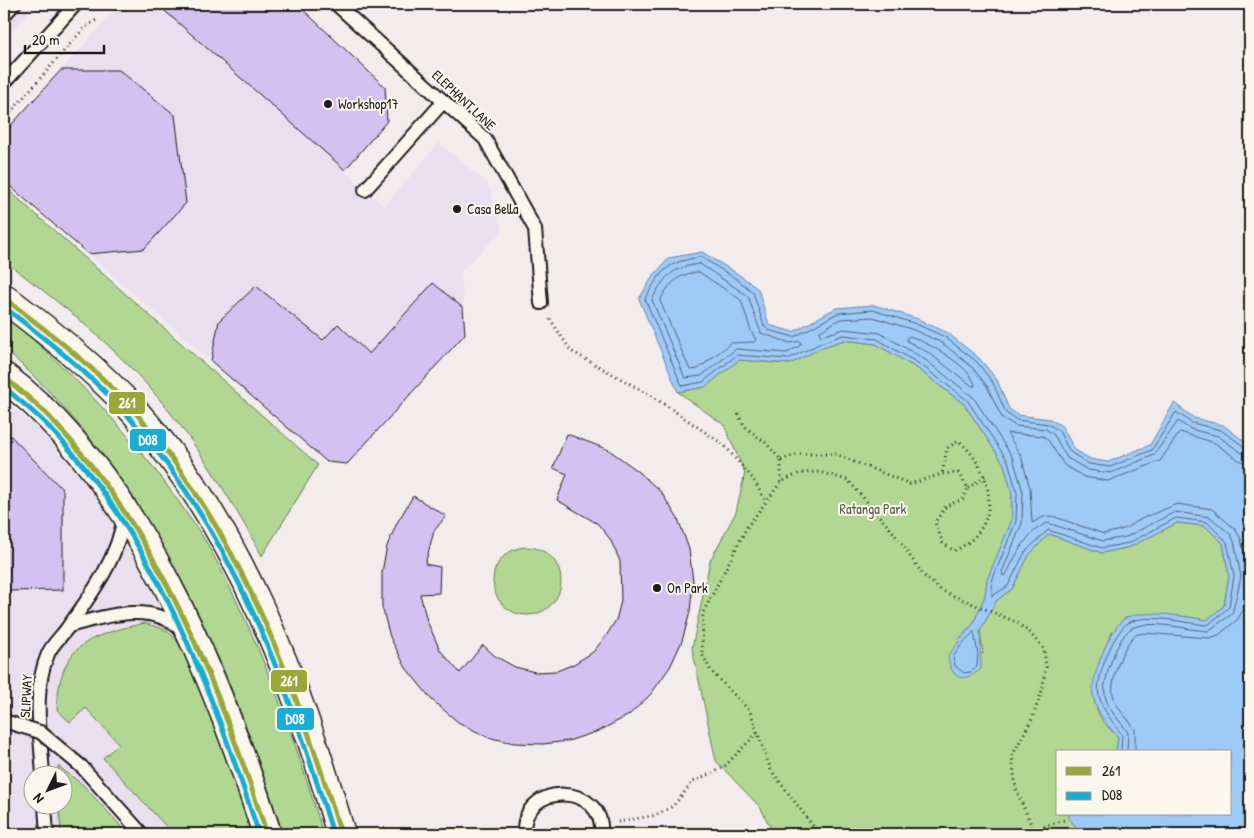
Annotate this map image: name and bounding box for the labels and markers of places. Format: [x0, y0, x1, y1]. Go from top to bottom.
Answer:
place label: Workshop17 [338, 94, 398, 114]
marker: Workshop17 [322, 98, 334, 110]
place label: Casa Bella [467, 199, 519, 218]
marker: Casa Bella [451, 203, 463, 215]
place label: On Park [667, 578, 708, 597]
marker: On Park [651, 582, 663, 594]

